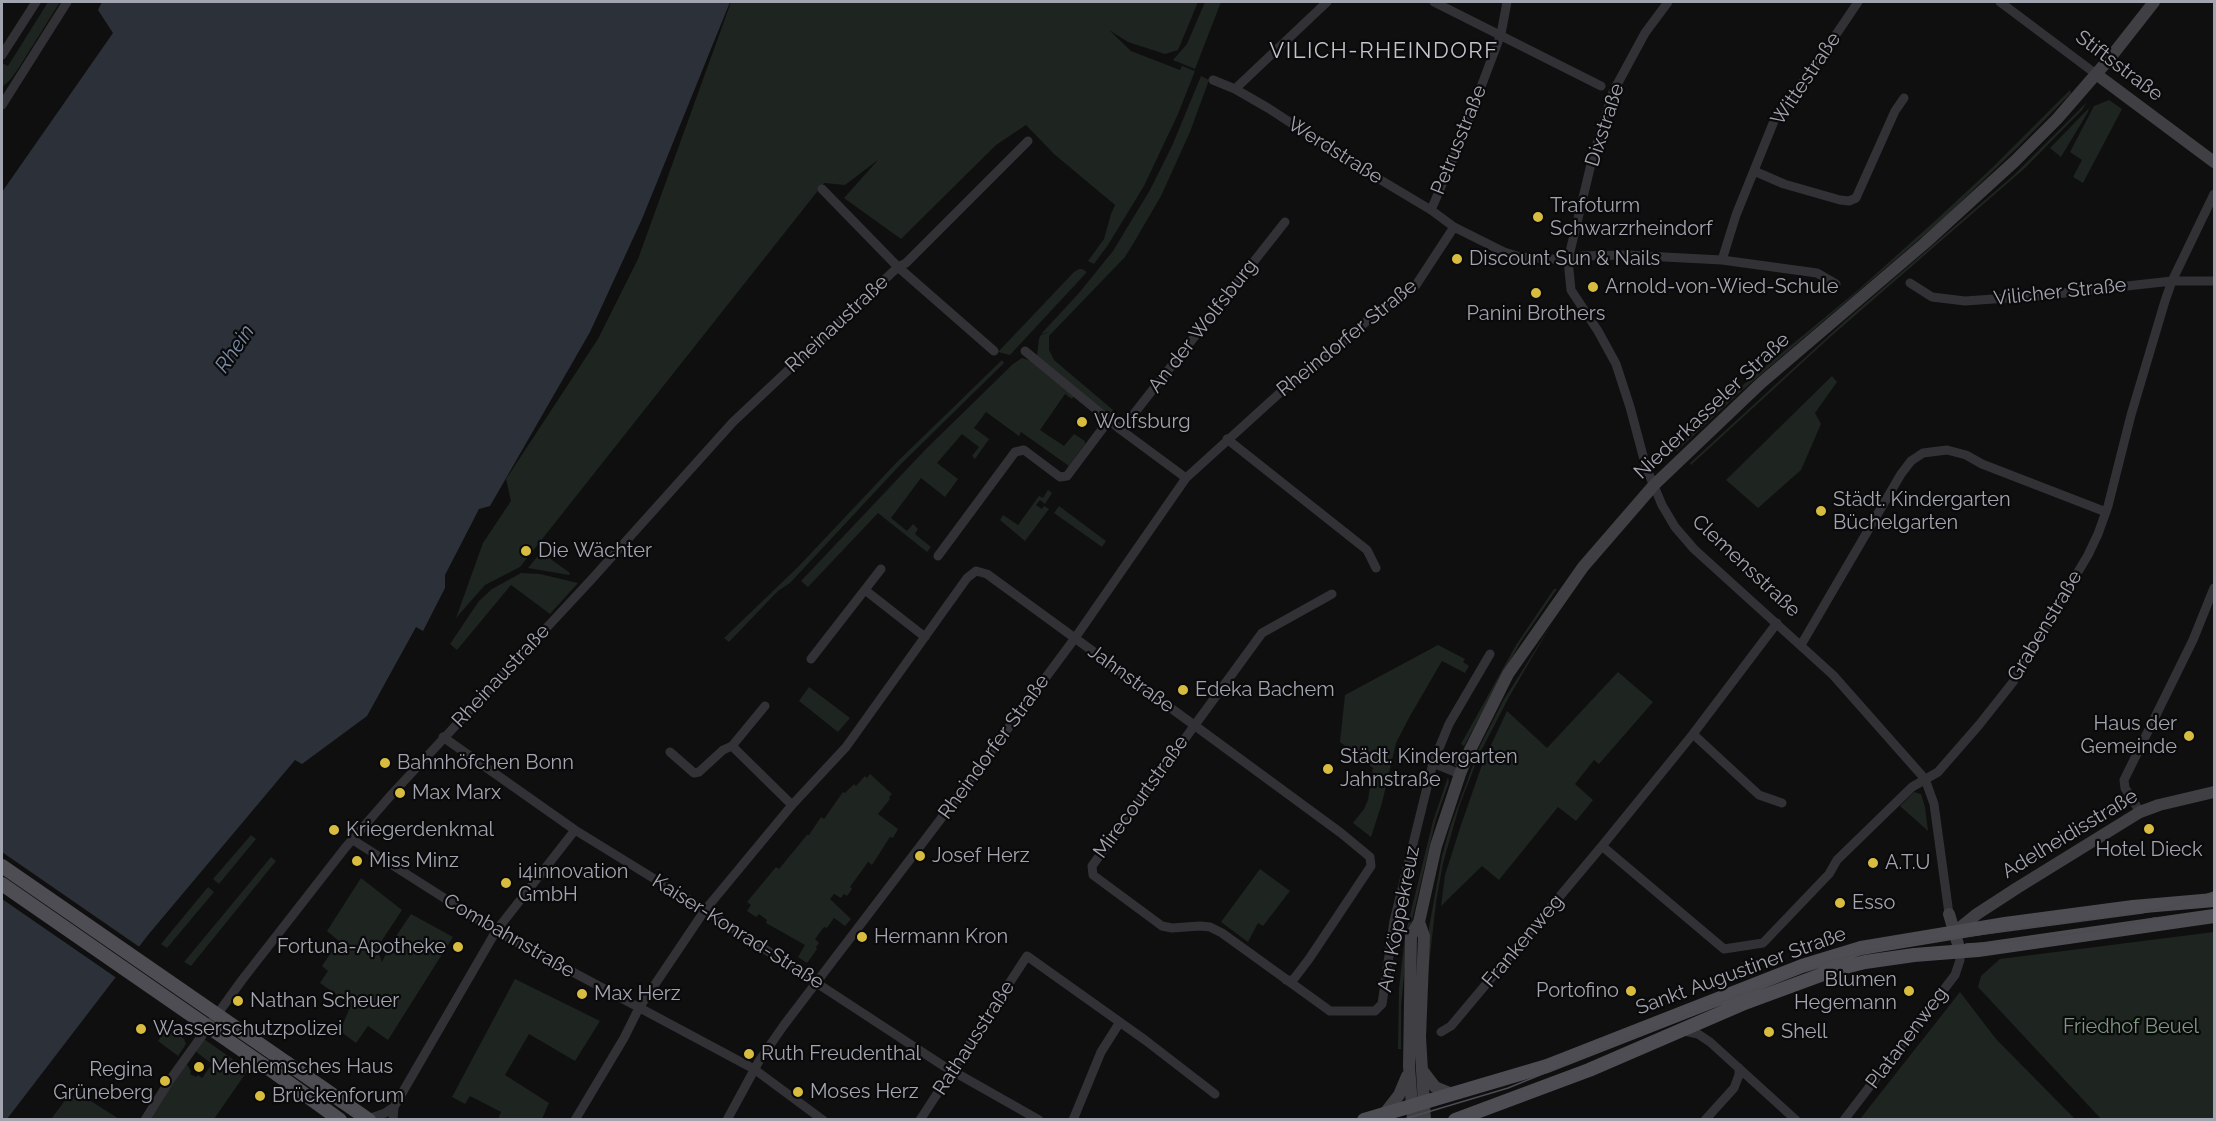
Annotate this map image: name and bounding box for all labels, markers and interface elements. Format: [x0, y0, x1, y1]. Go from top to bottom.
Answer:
street label: Stiftsstraße [2071, 25, 2167, 107]
street label: Wittestraße [1766, 28, 1846, 130]
district label: VILICH-RHEINDORF [1269, 38, 1499, 64]
street label: Dixstraße [1580, 81, 1630, 169]
street label: Petrusstraße [1426, 82, 1492, 198]
street label: Werdstraße [1283, 112, 1387, 190]
place label: Trafoturm Schwarzrheindorf [1550, 194, 1713, 241]
marker: Trafoturm Schwarzrheindorf [1531, 210, 1545, 224]
place label: Discount Sun & Nails [1469, 247, 1660, 271]
marker: Discount Sun & Nails [1450, 252, 1464, 266]
street label: An der Wolfsburg [1143, 254, 1263, 398]
street label: Rheinaustraße [780, 270, 894, 378]
street label: Vilicher Straße [1992, 273, 2128, 311]
street label: Rheindorfer Straße [1272, 274, 1422, 402]
place label: Arnold-von-Wied-Schule [1605, 275, 1838, 299]
marker: Arnold-von-Wied-Schule [1586, 280, 1600, 294]
marker: Panini Brothers [1529, 286, 1543, 300]
place label: Panini Brothers [1467, 302, 1605, 326]
water label: Rhein [210, 320, 260, 378]
street label: Niederkasseler Straße [1629, 328, 1795, 484]
place label: Wolfsburg [1094, 410, 1191, 434]
marker: Wolfsburg [1075, 415, 1089, 429]
place label: Städt. Kindergarten Büchelgarten [1833, 488, 2011, 535]
marker: Städt. Kindergarten Büchelgarten [1814, 504, 1828, 518]
street label: Clemensstraße [1687, 510, 1805, 622]
place label: Die Wächter [538, 539, 652, 563]
marker: Die Wächter [519, 544, 533, 558]
street label: Grabenstraße [2003, 566, 2087, 686]
street label: Rheinaustraße [447, 619, 555, 733]
street label: Jahnstraße [1083, 640, 1179, 718]
street label: Rheindorfer Straße [933, 670, 1055, 824]
place label: Edeka Bachem [1195, 678, 1335, 702]
marker: Edeka Bachem [1176, 683, 1190, 697]
place label: Haus der Gemeinde [2081, 712, 2177, 759]
marker: Haus der Gemeinde [2182, 729, 2196, 743]
street label: Mirecourtstraße [1088, 731, 1194, 863]
place label: Städt. Kindergarten Jahnstraße [1340, 745, 1518, 792]
place label: Bahnhöfchen Bonn [397, 751, 574, 775]
marker: Bahnhöfchen Bonn [378, 756, 392, 770]
marker: Städt. Kindergarten Jahnstraße [1321, 762, 1335, 776]
place label: Max Marx [412, 781, 501, 805]
street label: Adelheidisstraße [1998, 784, 2142, 884]
marker: Max Marx [393, 786, 407, 800]
place label: Kriegerdenkmal [346, 818, 494, 842]
marker: Hotel Dieck [2142, 822, 2156, 836]
marker: Kriegerdenkmal [327, 823, 341, 837]
place label: Hotel Dieck [2095, 838, 2203, 862]
place label: Josef Herz [932, 844, 1030, 868]
street label: Am Köppekreuz [1373, 844, 1425, 994]
place label: Miss Minz [369, 849, 459, 873]
marker: Josef Herz [913, 849, 927, 863]
place label: A.T.U [1885, 851, 1930, 875]
marker: Miss Minz [350, 854, 364, 868]
marker: A.T.U [1866, 856, 1880, 870]
place label: i4innovation GmbH [518, 860, 628, 907]
street label: Kaiser-Konrad-Straße [648, 869, 828, 995]
marker: i4innovation GmbH [499, 876, 513, 890]
street label: Combahnstraße [439, 889, 579, 983]
street label: Frankenweg [1477, 890, 1569, 992]
place label: Esso [1852, 891, 1895, 915]
marker: Esso [1833, 896, 1847, 910]
street label: Sankt Augustiner Straße [1633, 922, 1849, 1020]
place label: Hermann Kron [874, 925, 1008, 949]
marker: Hermann Kron [855, 930, 869, 944]
place label: Fortuna-Apotheke [277, 935, 446, 959]
marker: Fortuna-Apotheke [451, 940, 465, 954]
place label: Blumen Hegemann [1794, 968, 1897, 1015]
street label: Rathausstraße [928, 976, 1020, 1100]
place label: Portofino [1536, 979, 1619, 1003]
place label: Max Herz [594, 982, 681, 1006]
street label: Platanenweg [1861, 982, 1953, 1094]
marker: Portofino [1624, 984, 1638, 998]
marker: Blumen Hegemann [1902, 984, 1916, 998]
marker: Max Herz [575, 987, 589, 1001]
place label: Nathan Scheuer [250, 989, 399, 1013]
marker: Nathan Scheuer [231, 994, 245, 1008]
park label: Friedhof Beuel [2063, 1015, 2199, 1039]
place label: Wasserschutzpolizei [153, 1017, 342, 1041]
place label: Shell [1781, 1020, 1827, 1044]
marker: Wasserschutzpolizei [134, 1022, 148, 1036]
marker: Shell [1762, 1025, 1776, 1039]
place label: Ruth Freudenthal [761, 1042, 921, 1066]
marker: Ruth Freudenthal [742, 1047, 756, 1061]
place label: Mehlemsches Haus [211, 1055, 393, 1079]
place label: Regina Grüneberg [53, 1058, 153, 1105]
marker: Mehlemsches Haus [192, 1060, 206, 1074]
marker: Regina Grüneberg [158, 1074, 172, 1088]
place label: Moses Herz [810, 1080, 919, 1104]
place label: Brückenforum [272, 1084, 404, 1108]
marker: Moses Herz [791, 1085, 805, 1099]
marker: Brückenforum [253, 1089, 267, 1103]

